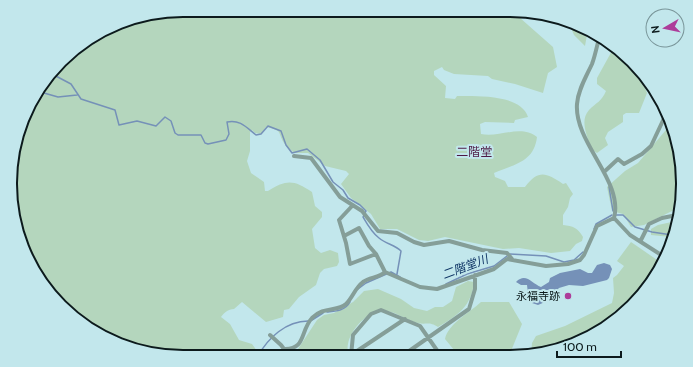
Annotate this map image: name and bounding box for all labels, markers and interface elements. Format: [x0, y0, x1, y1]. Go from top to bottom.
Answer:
north arrow [645, 8, 685, 48]
text: N [648, 25, 663, 35]
district label: 二階堂 [456, 144, 492, 159]
water label: 二階堂川 [440, 250, 492, 282]
place label: 永福寺跡 [516, 289, 560, 303]
marker: 永福寺跡 [563, 291, 573, 301]
scale bar [557, 333, 621, 359]
text: 100 m [563, 339, 597, 354]

